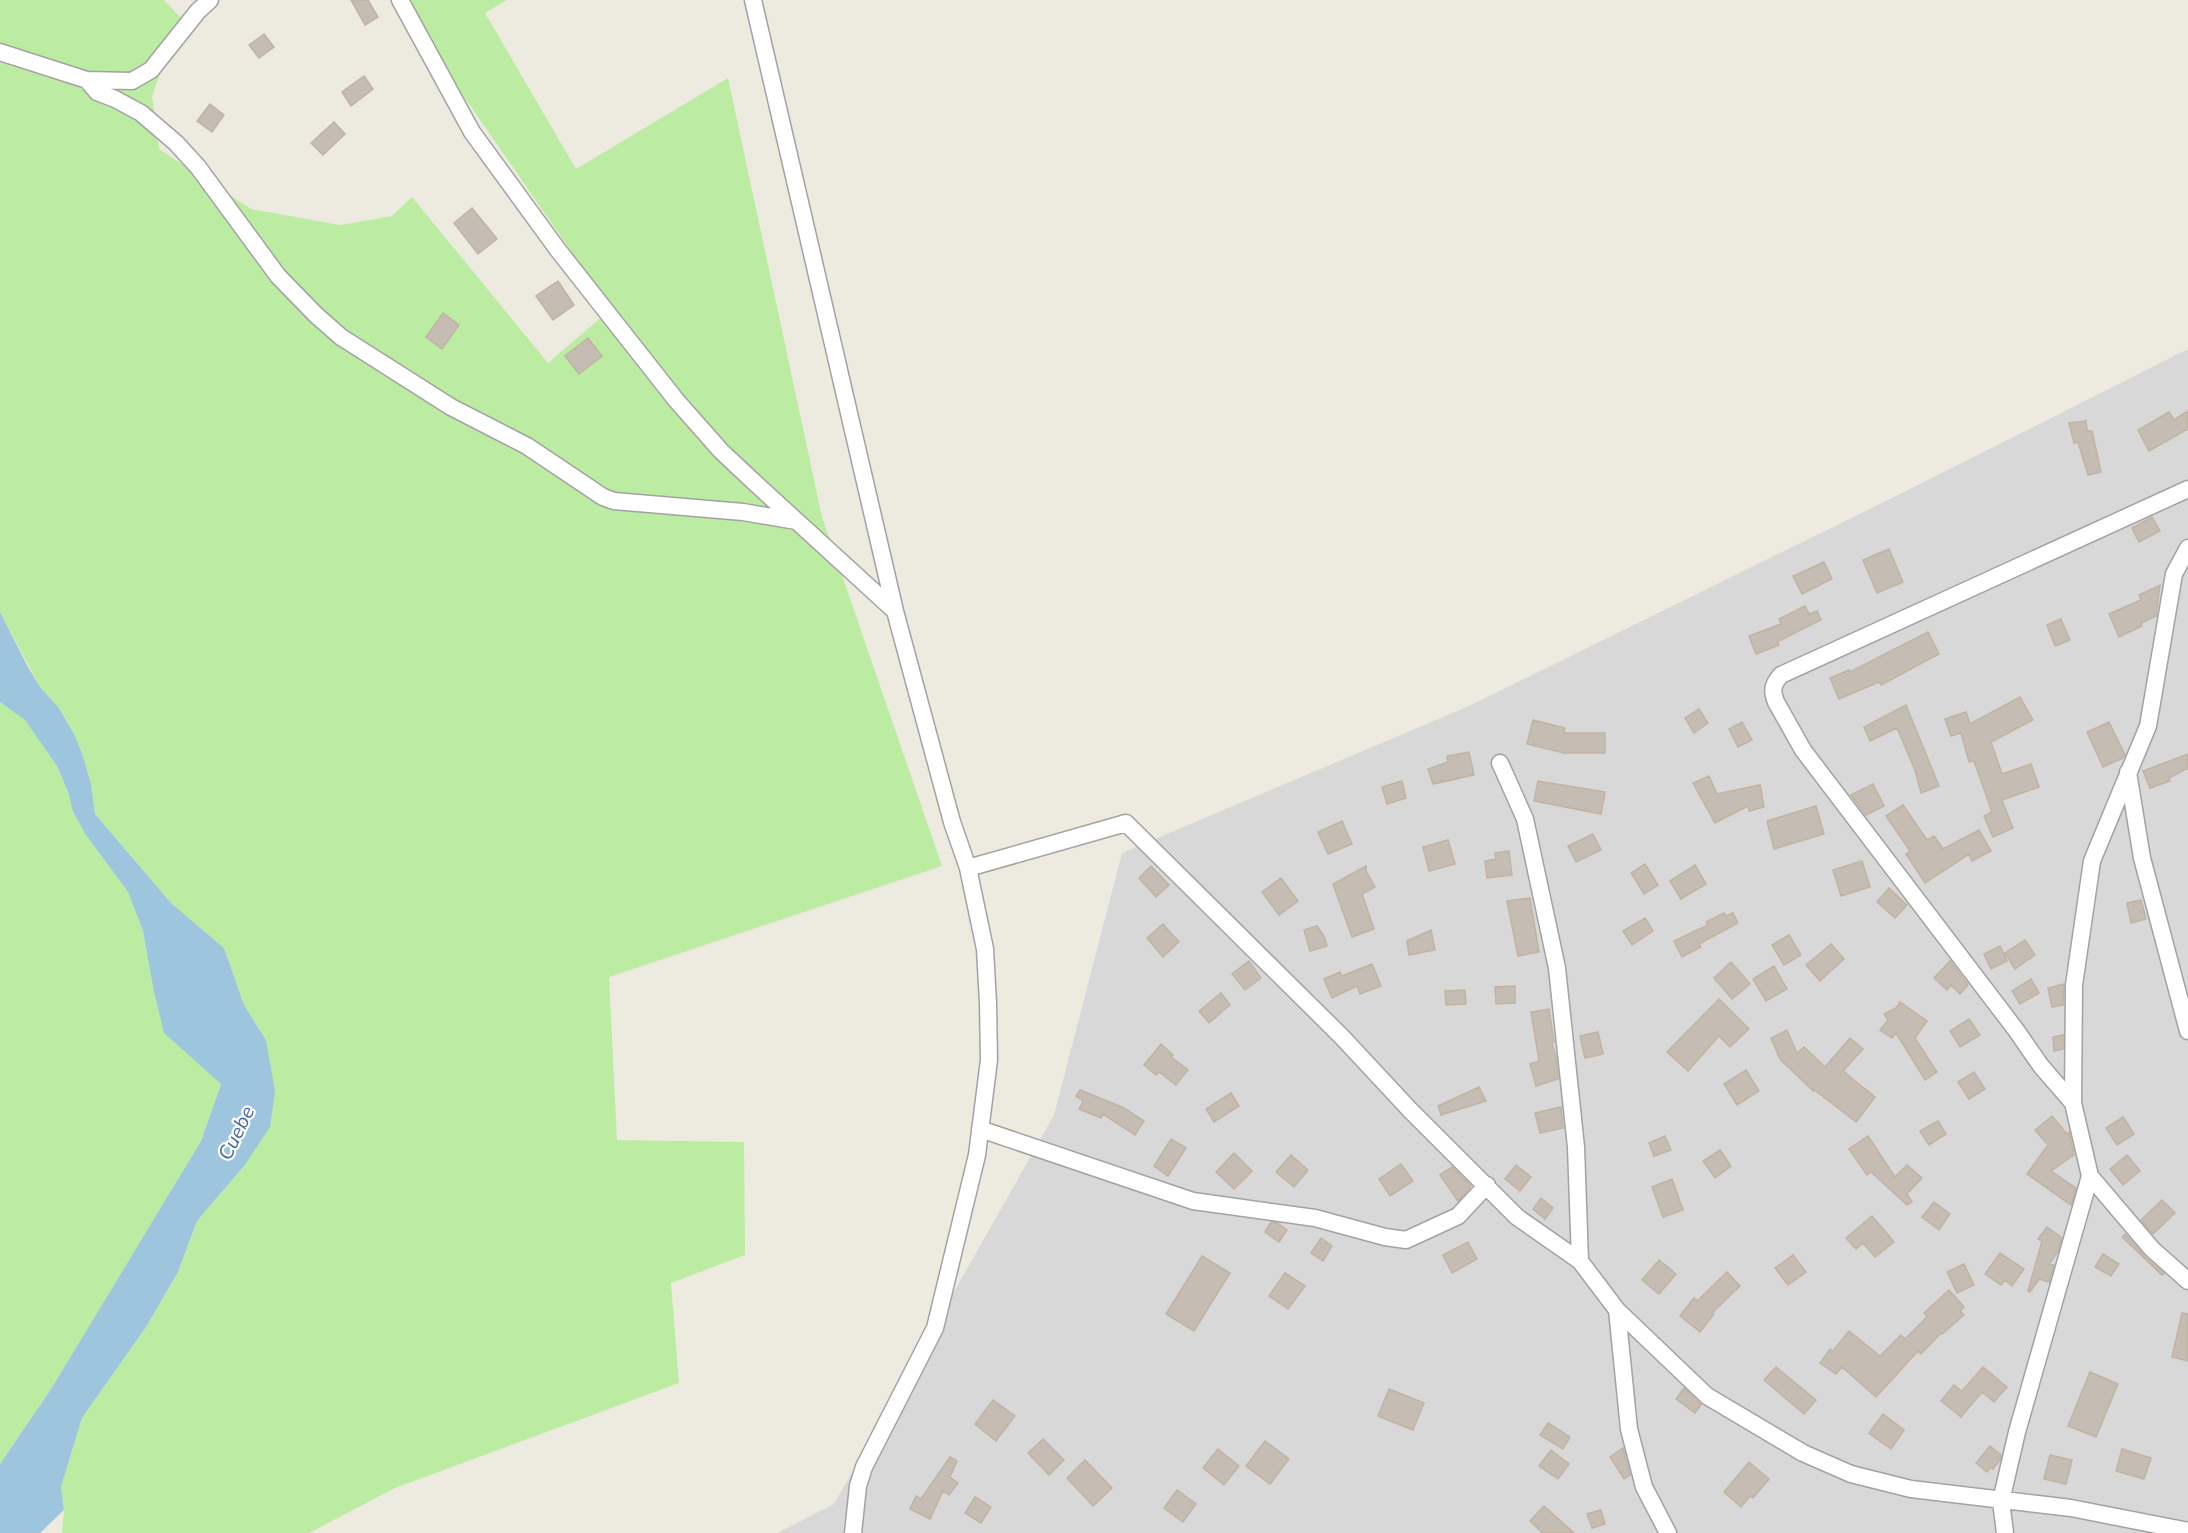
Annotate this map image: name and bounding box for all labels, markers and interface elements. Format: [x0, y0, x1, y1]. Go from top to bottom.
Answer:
water label: Cuebe [212, 1101, 261, 1165]

